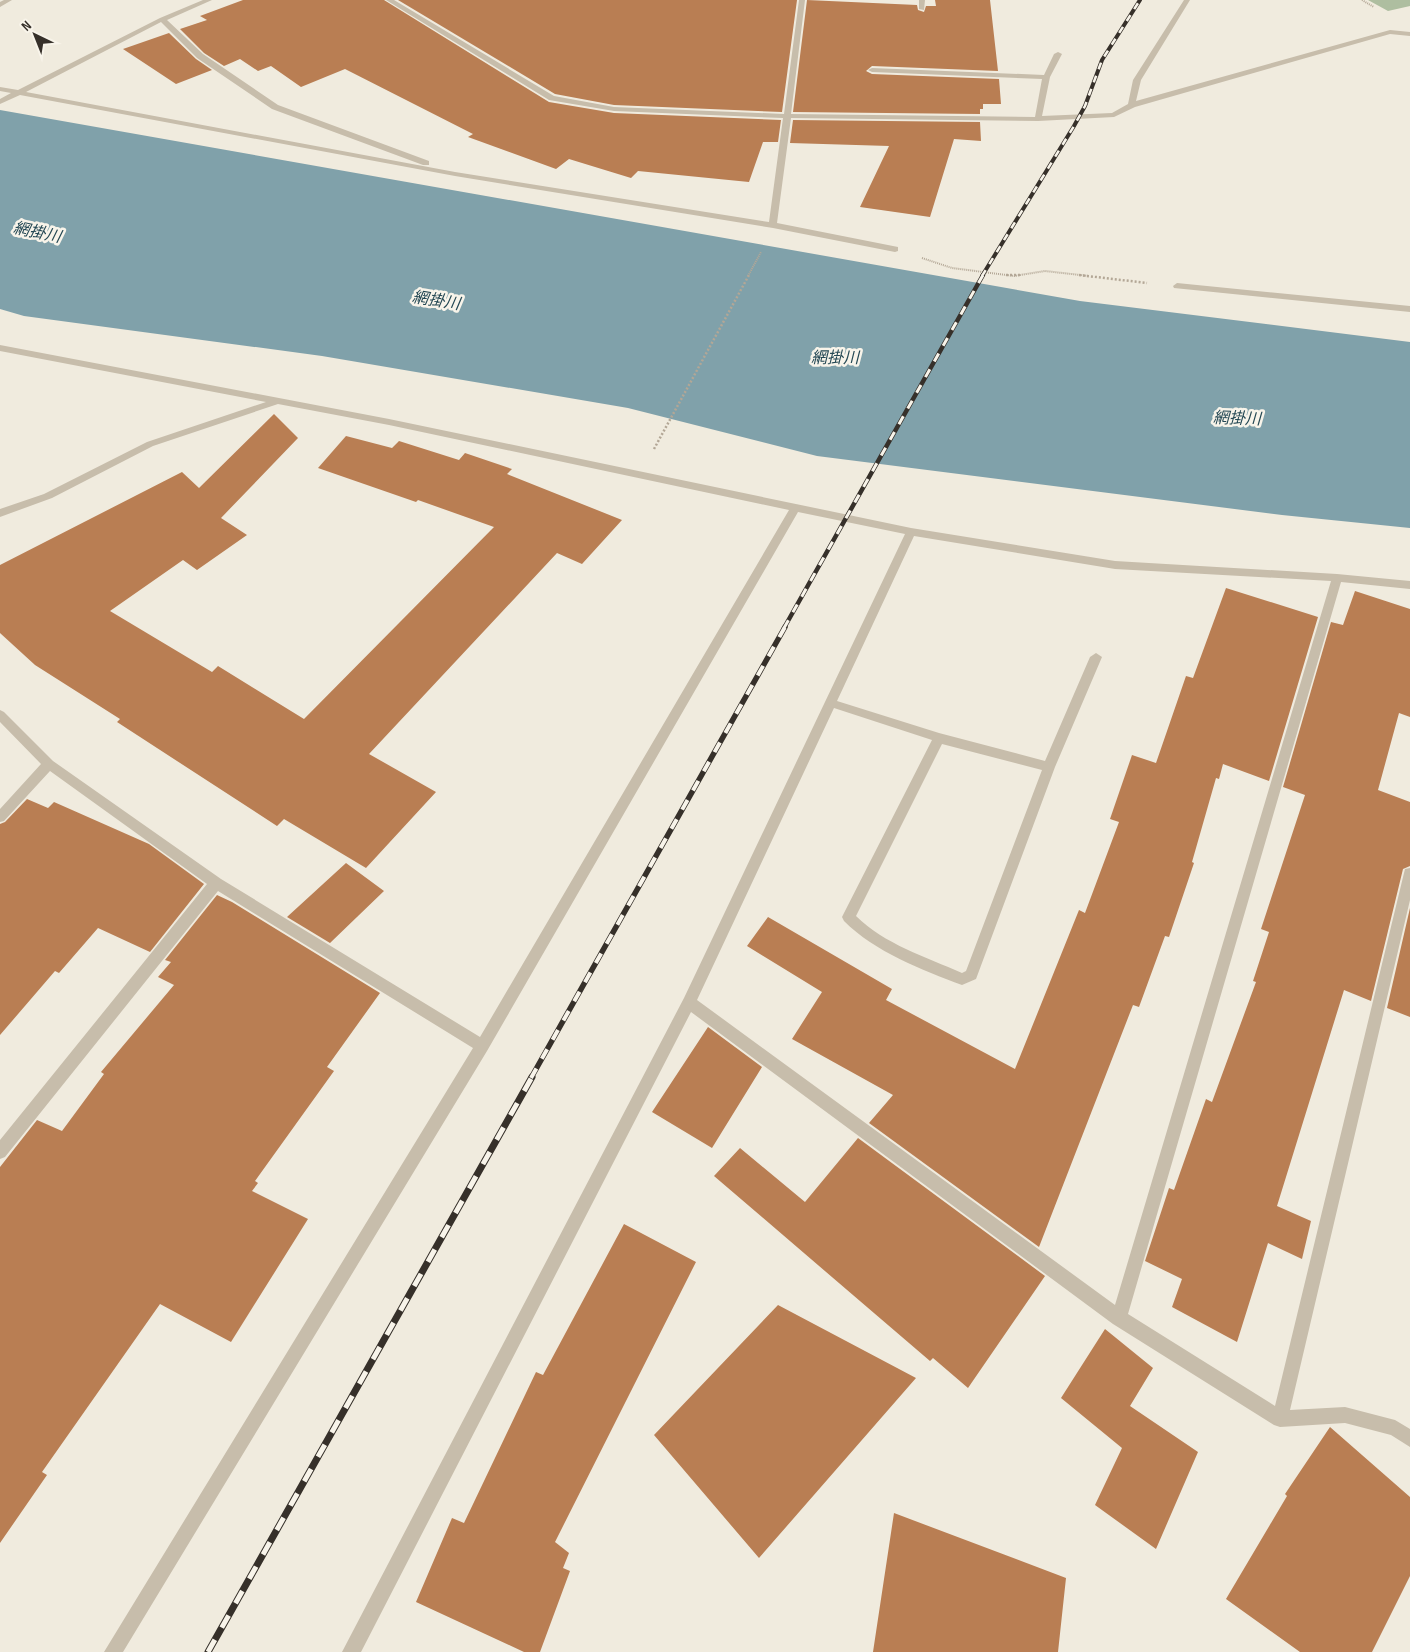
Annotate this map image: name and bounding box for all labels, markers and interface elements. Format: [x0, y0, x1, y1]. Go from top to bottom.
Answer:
north arrow [10, 10, 60, 60]
text: N [18, 17, 35, 35]
water label: 網掛川 [12, 219, 64, 248]
water label: 網掛川 [411, 288, 463, 314]
water label: 網掛川 [811, 349, 861, 368]
water label: 網掛川 [1213, 409, 1263, 429]

